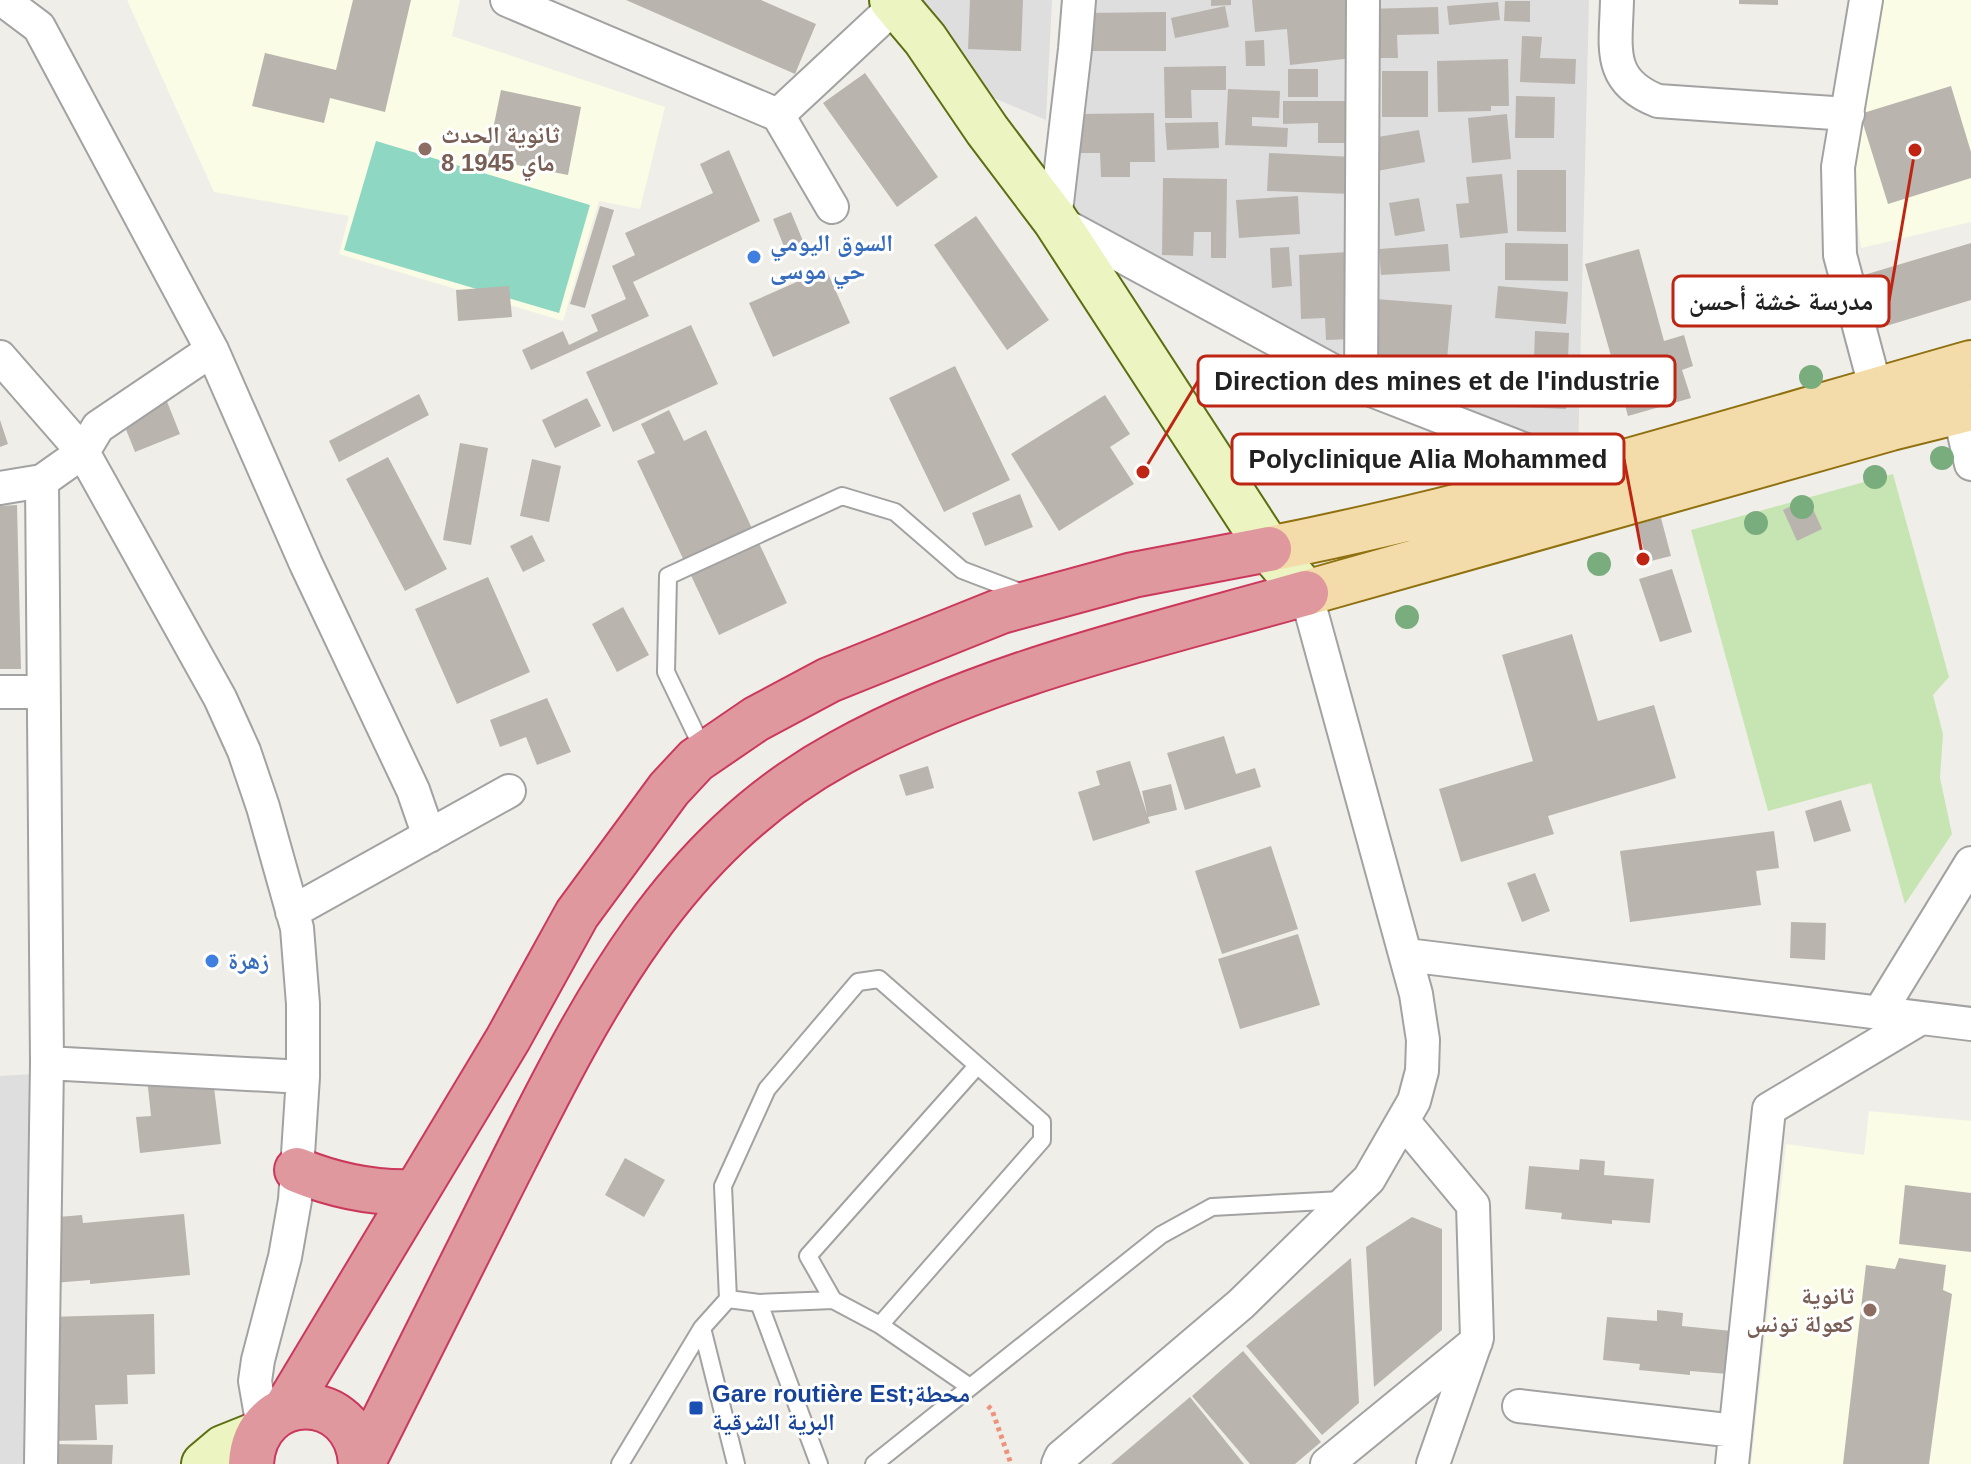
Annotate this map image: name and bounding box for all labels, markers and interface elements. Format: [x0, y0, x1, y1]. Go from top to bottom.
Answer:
place label: ثانوية الحدث 8 ماي 1945 [441, 121, 560, 182]
marker: ثانوية الحدث 8 ماي 1945 [416, 140, 434, 158]
place label: السوق اليومي حي موسى [770, 229, 893, 290]
marker: السوق اليومي حي موسى [745, 248, 763, 266]
callout: مدرسة خشة أحسن [1673, 276, 1889, 326]
text: مدرسة خشة أحسن [1689, 285, 1873, 317]
callout: Direction des mines et de l'industrie [1198, 356, 1675, 406]
text: Direction des mines et de l'industrie [1214, 366, 1660, 396]
callout: Polyclinique Alia Mohammed [1232, 434, 1624, 484]
text: Polyclinique Alia Mohammed [1249, 444, 1607, 474]
place label: زهرة [228, 947, 269, 974]
marker: زهرة [203, 952, 221, 970]
place label: ثانوية كعولة تونس [1746, 1282, 1855, 1338]
marker: ثانوية كعولة تونس [1861, 1301, 1879, 1319]
place label: Gare routière Est;محطة البرية الشرقية [712, 1380, 970, 1436]
marker: Gare routière Est;محطة البرية الشرقية [687, 1399, 705, 1417]

